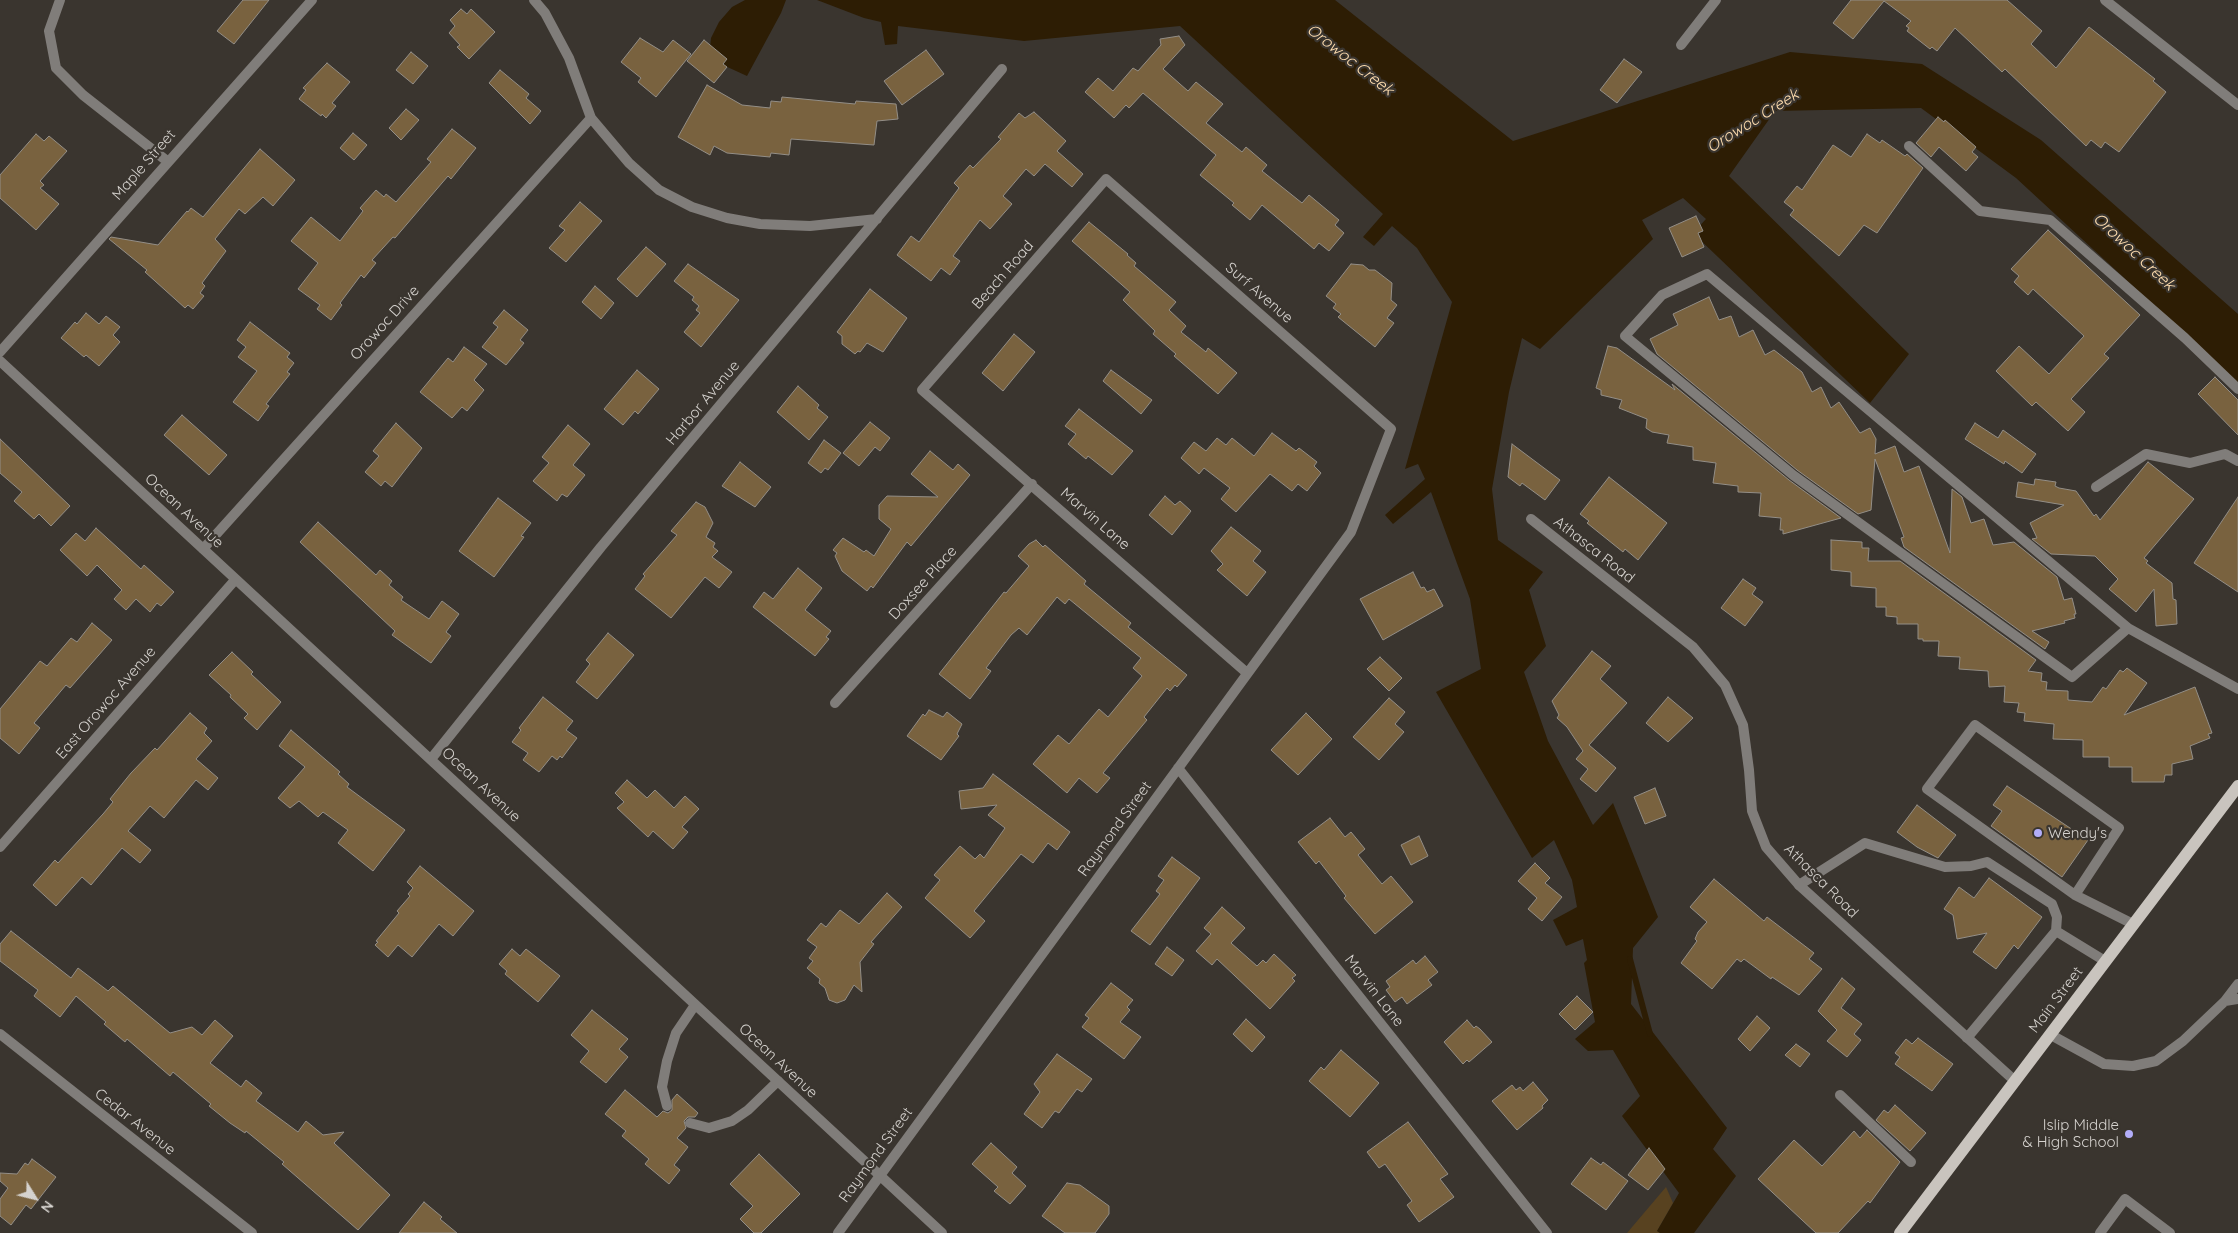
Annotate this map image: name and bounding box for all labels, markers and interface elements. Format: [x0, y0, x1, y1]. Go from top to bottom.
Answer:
water label: Orowoc Creek [1303, 20, 1397, 100]
water label: Orowoc Creek [1703, 85, 1803, 157]
street label: Maple Street [109, 126, 179, 204]
water label: Orowoc Creek [2089, 209, 2179, 295]
street label: Beach Road [968, 237, 1038, 313]
street label: Surf Avenue [1222, 259, 1296, 327]
street label: Orowoc Drive [347, 282, 423, 364]
street label: Harbor Avenue [662, 357, 744, 449]
street label: Ocean Avenue [141, 470, 227, 552]
street label: Marvin Lane [1057, 484, 1133, 554]
street label: Athasca Road [1550, 513, 1638, 587]
street label: Doxsee Place [885, 543, 961, 623]
street label: East Orowoc Avenue [52, 643, 160, 763]
street label: Ocean Avenue [438, 744, 524, 826]
street label: Raymond Street [1074, 778, 1156, 880]
place label: Wendy's [2048, 824, 2107, 842]
marker: Wendy's [2032, 827, 2044, 839]
street label: Athasca Road [1780, 840, 1862, 922]
street label: Marvin Lane [1340, 952, 1408, 1030]
street label: Main Street [2025, 963, 2087, 1037]
street label: Ocean Avenue [735, 1020, 821, 1102]
street label: Cedar Avenue [91, 1085, 179, 1159]
street label: Raymond Street [835, 1104, 917, 1206]
place label: Islip Middle & High School [2022, 1116, 2119, 1151]
marker: Islip Middle & High School [2123, 1128, 2135, 1140]
north arrow [10, 1173, 60, 1223]
text: N [37, 1197, 57, 1216]

